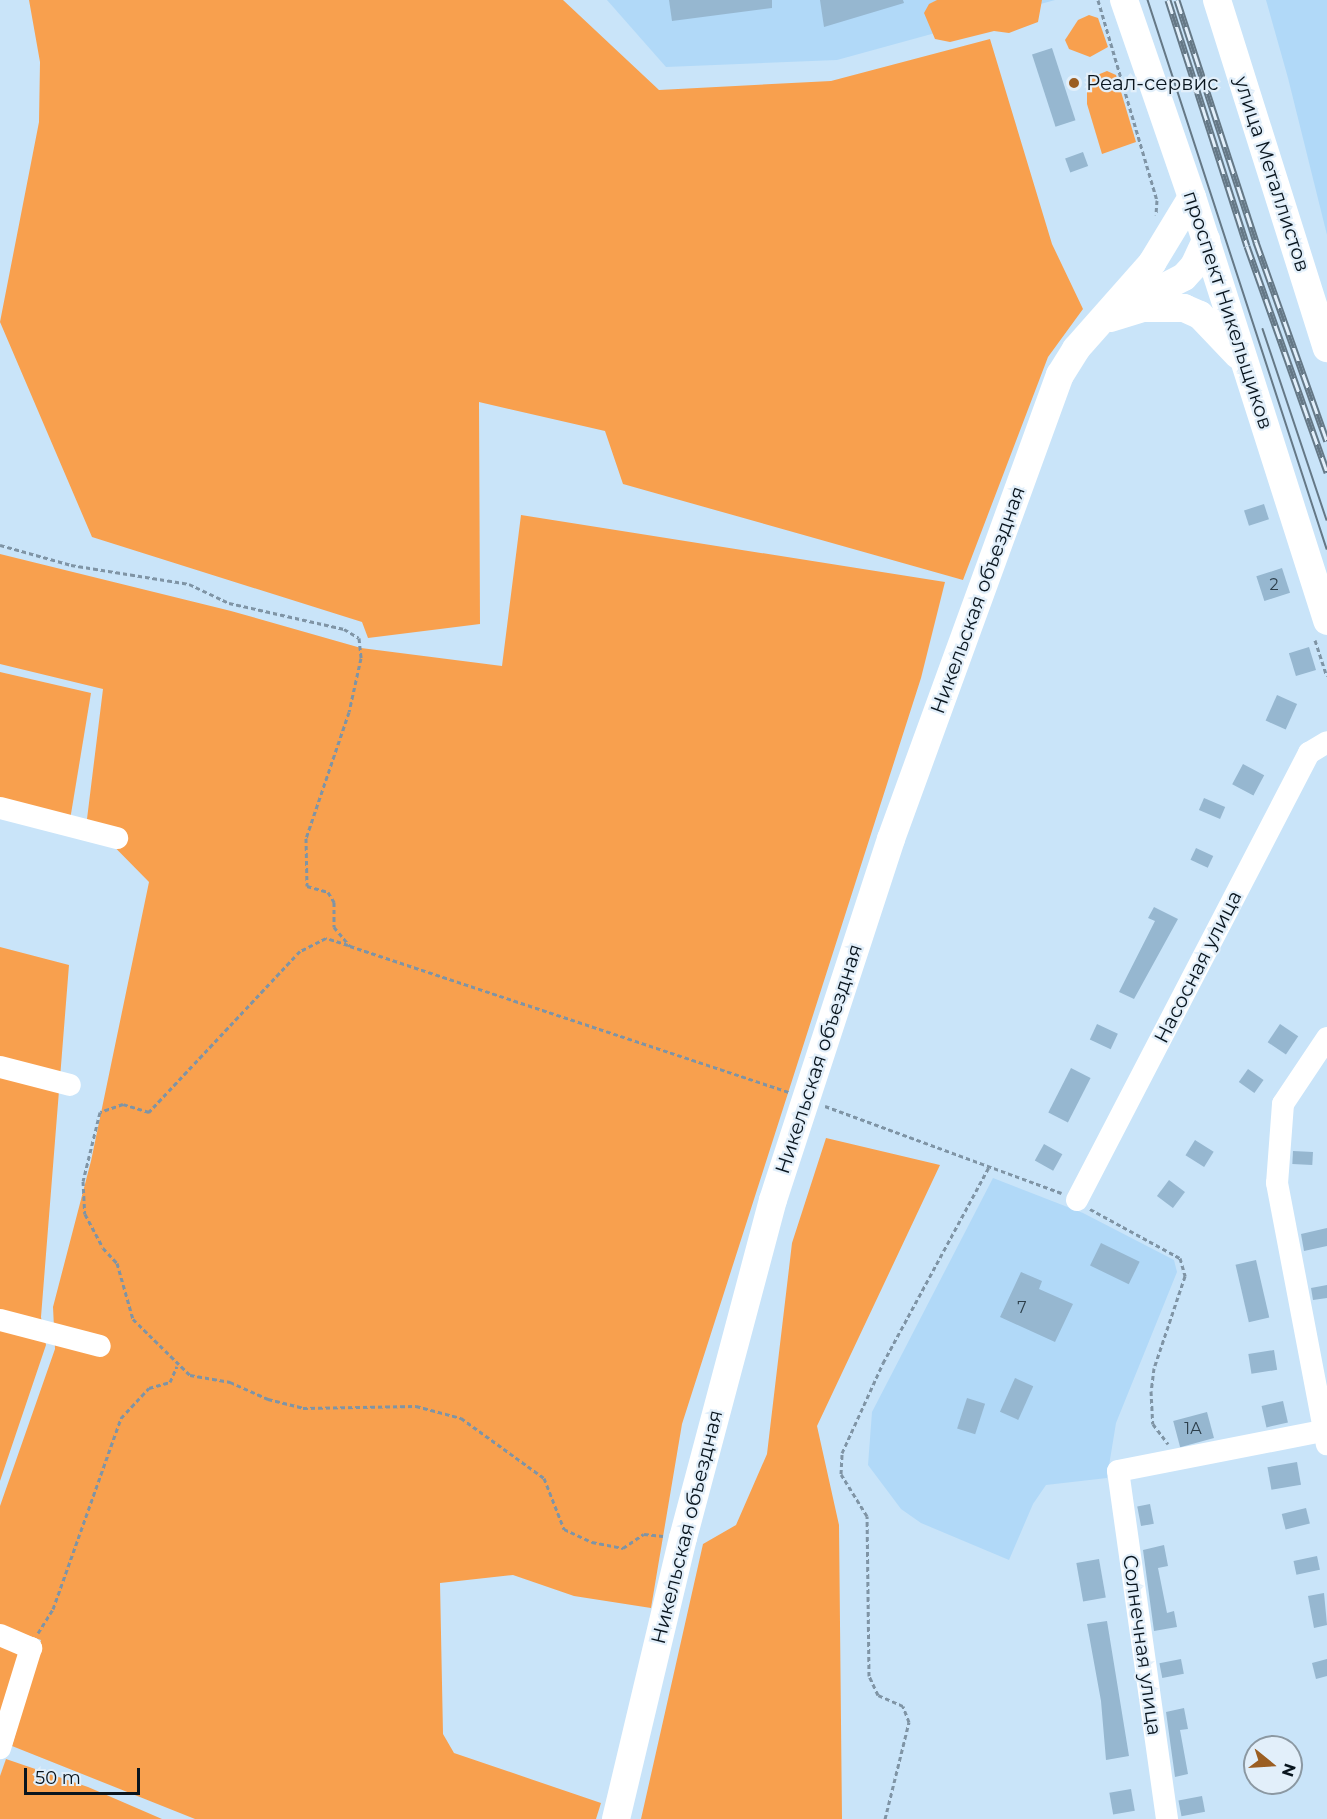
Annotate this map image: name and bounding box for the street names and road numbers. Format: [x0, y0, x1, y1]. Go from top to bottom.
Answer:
street label: улица Металлистов [1229, 73, 1315, 275]
street label: проспект Никельщиков [1178, 188, 1278, 432]
street label: Никельская объездная [926, 483, 1030, 717]
street label: Насосная улица [1149, 887, 1247, 1047]
street label: Никельская объездная [770, 941, 868, 1177]
street label: Никельская объездная [646, 1407, 728, 1647]
street label: Солнечная улица [1117, 1553, 1167, 1737]

